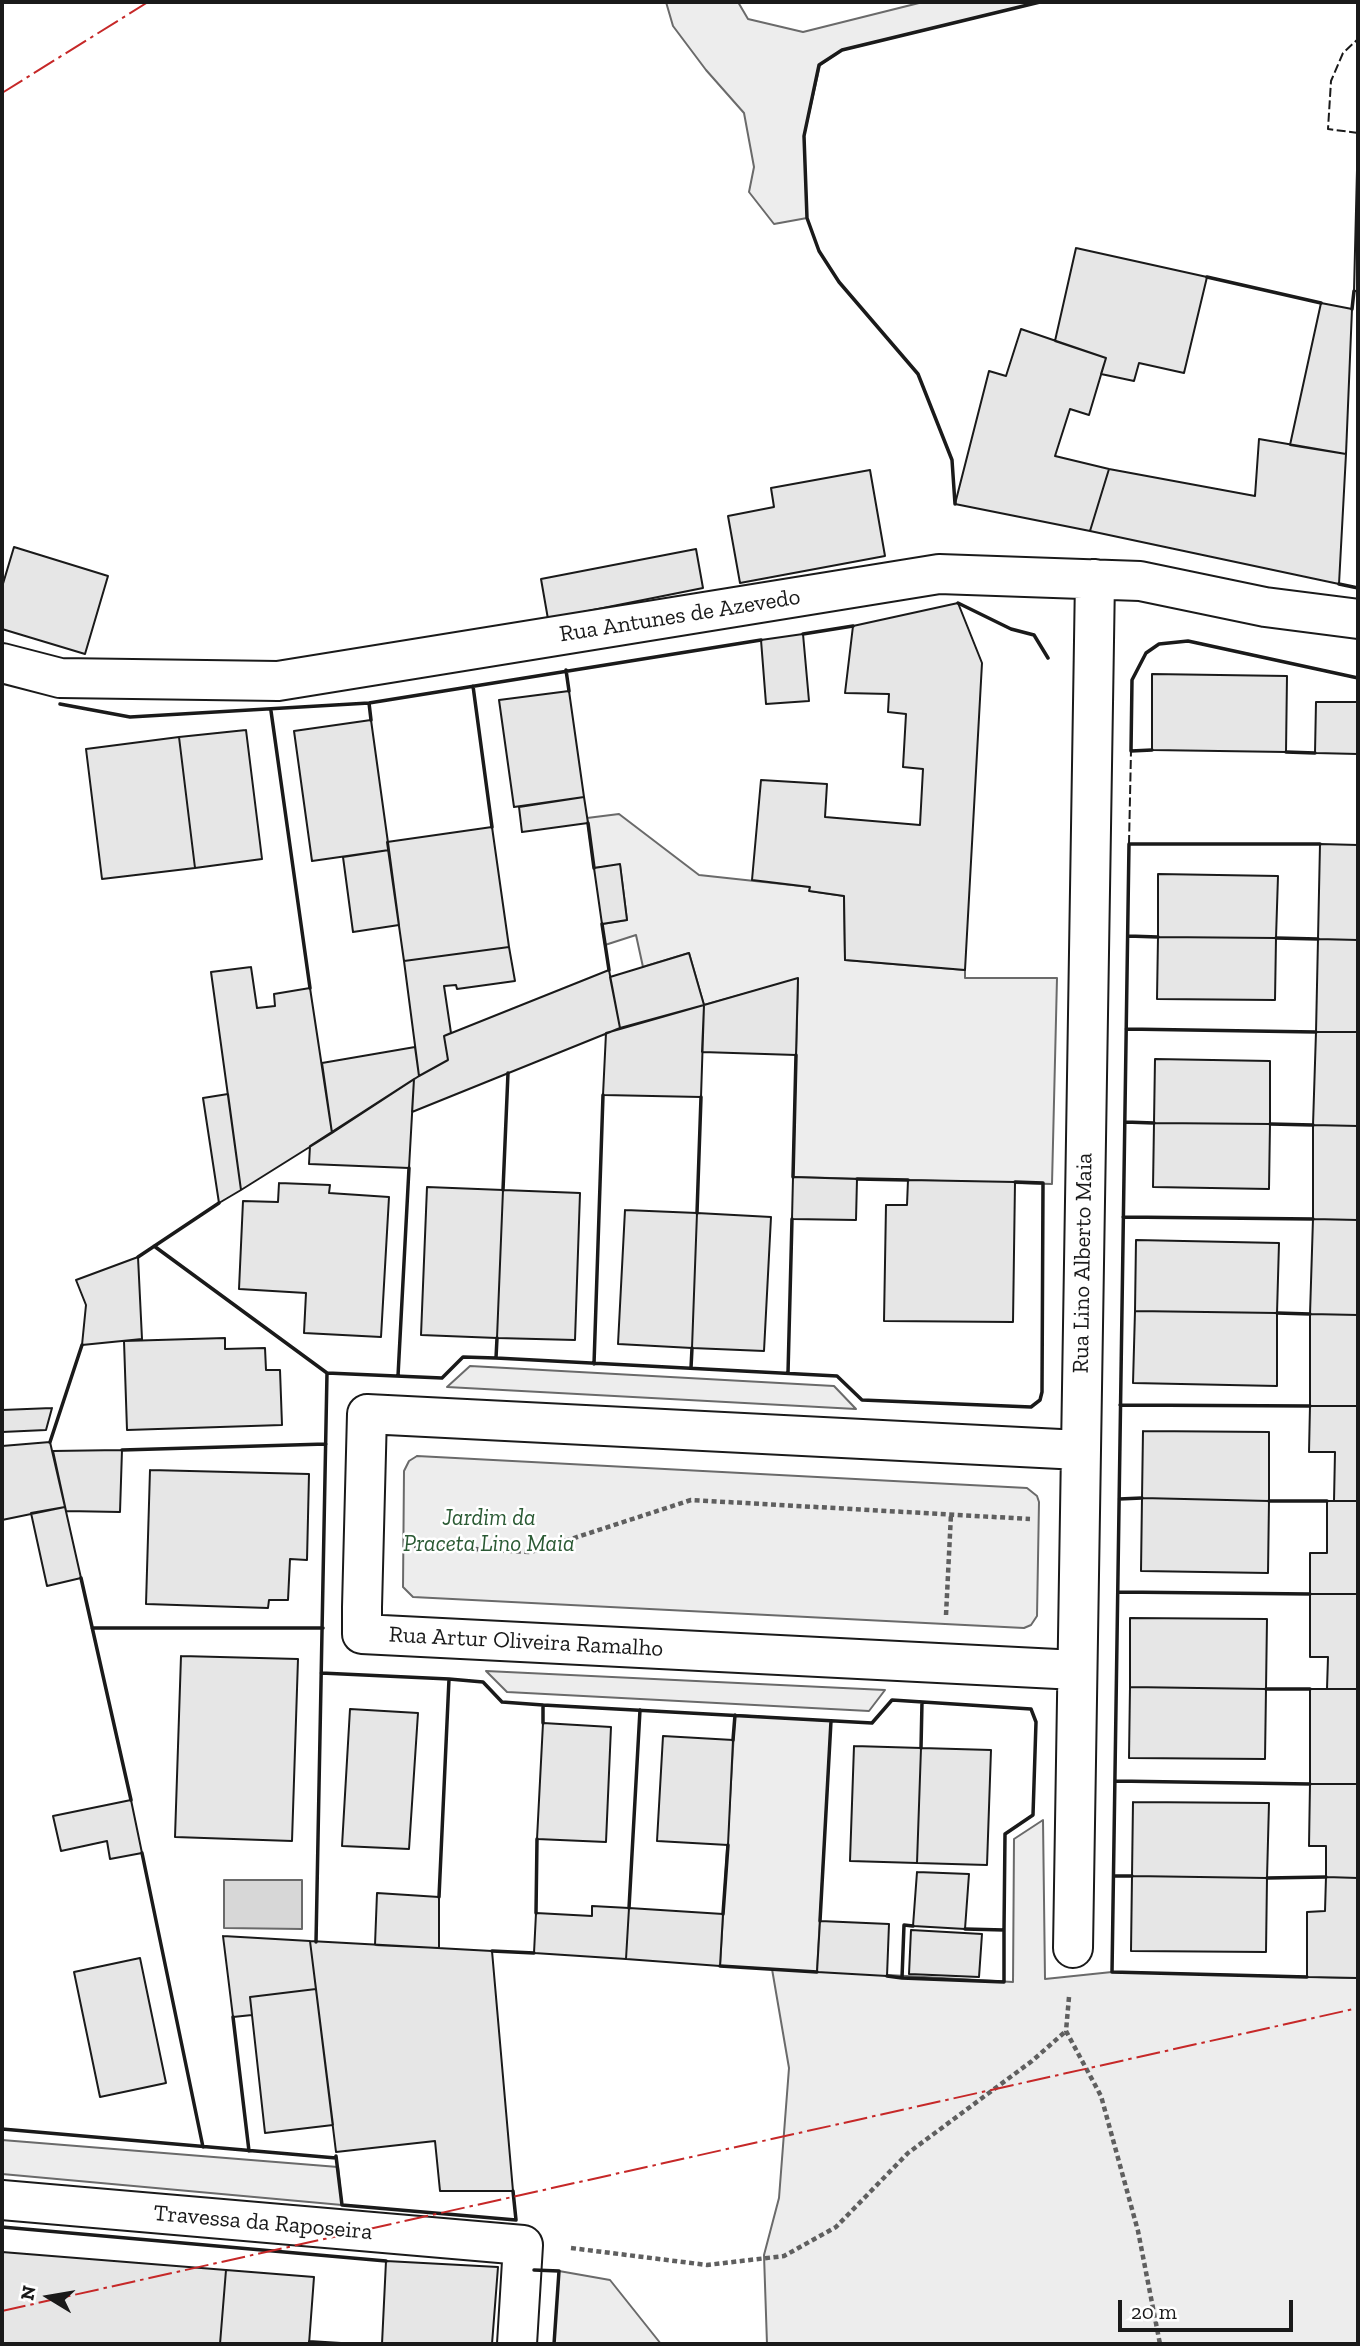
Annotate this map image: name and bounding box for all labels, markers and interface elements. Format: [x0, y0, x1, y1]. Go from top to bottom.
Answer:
street label: Rua Antunes de Azevedo [558, 583, 802, 649]
street label: Rua Lino Alberto Maia [1067, 1152, 1099, 1374]
park label: Jardim da Praceta Lino Maia [403, 1504, 575, 1558]
street label: Rua Artur Oliveira Ramalho [388, 1621, 664, 1663]
street label: Travessa da Raposeira [152, 2200, 374, 2246]
north arrow [14, 2262, 84, 2332]
text: N [15, 2284, 41, 2302]
scale bar [1122, 2286, 1297, 2330]
text: 20 m [1131, 2299, 1177, 2324]

